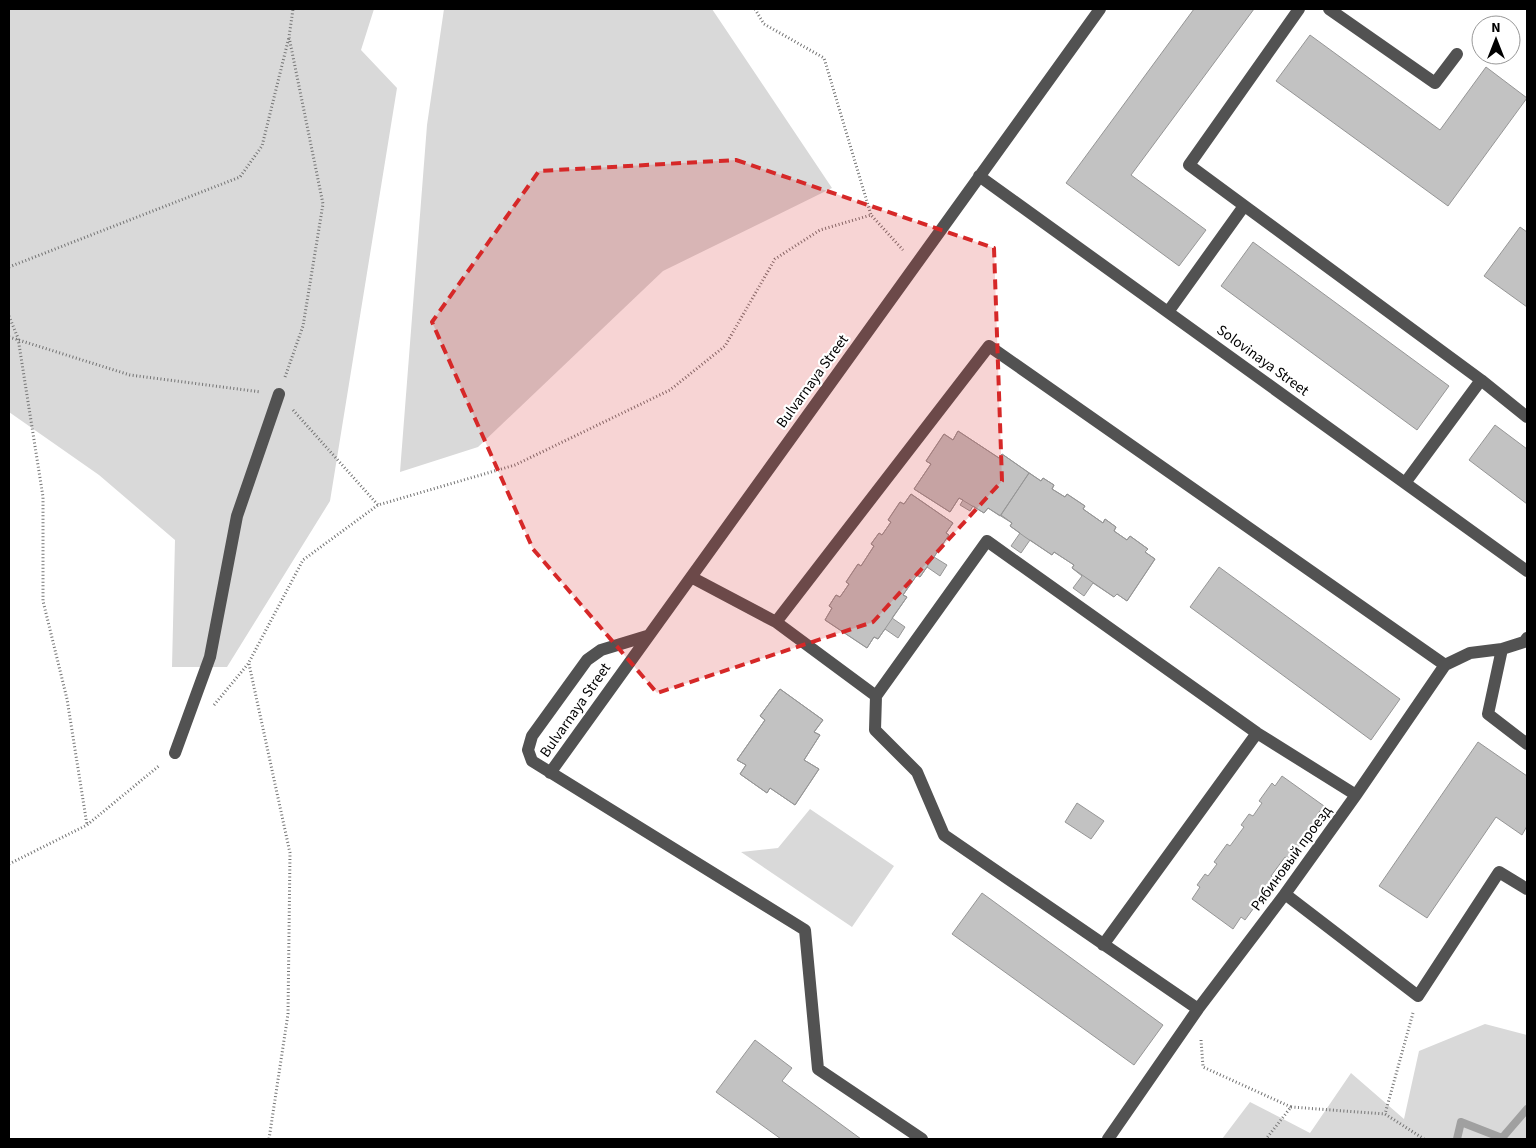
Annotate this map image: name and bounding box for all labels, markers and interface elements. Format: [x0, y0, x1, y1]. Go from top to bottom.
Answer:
north arrow [1471, 15, 1521, 65]
text: N [1491, 18, 1501, 38]
street label: Solovinaya Street [1212, 320, 1313, 401]
street label: Bulvarnaya Street [771, 330, 853, 432]
street label: Bulvarnaya Street [535, 659, 616, 762]
street label: Рябиновый проезд [1246, 801, 1337, 915]

